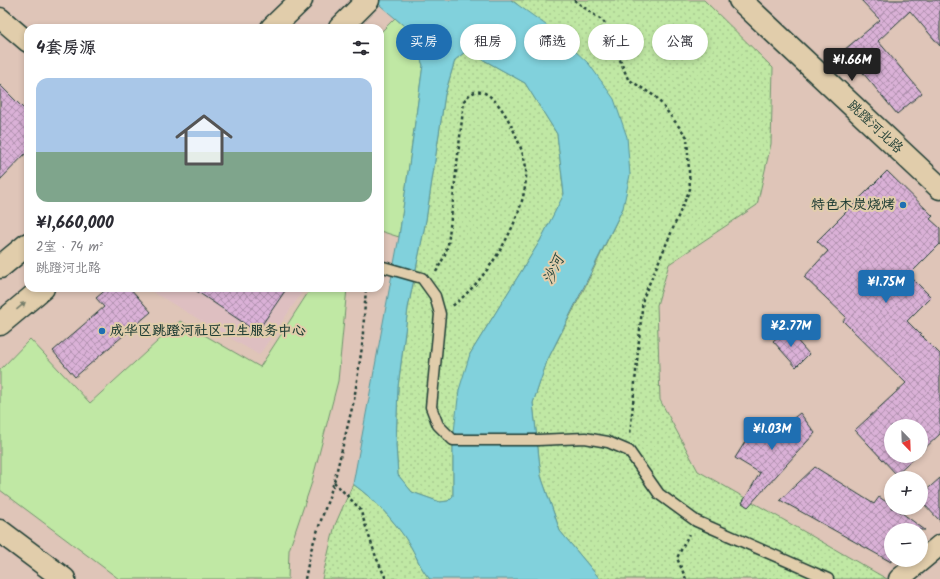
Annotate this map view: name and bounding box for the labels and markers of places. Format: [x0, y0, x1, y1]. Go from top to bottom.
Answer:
pin: ¥1.66M [819, 48, 885, 82]
place label: 特色木炭烧烤 [811, 194, 895, 216]
marker: 特色木炭烧烤 [898, 200, 908, 210]
pin: ¥1.75M [853, 270, 919, 304]
pin: ¥2.77M [758, 314, 824, 348]
place label: 成华区跳蹬河社区卫生服务中心 [110, 320, 306, 342]
marker: 成华区跳蹬河社区卫生服务中心 [97, 326, 107, 336]
pin: ¥1.03M [739, 417, 805, 451]

